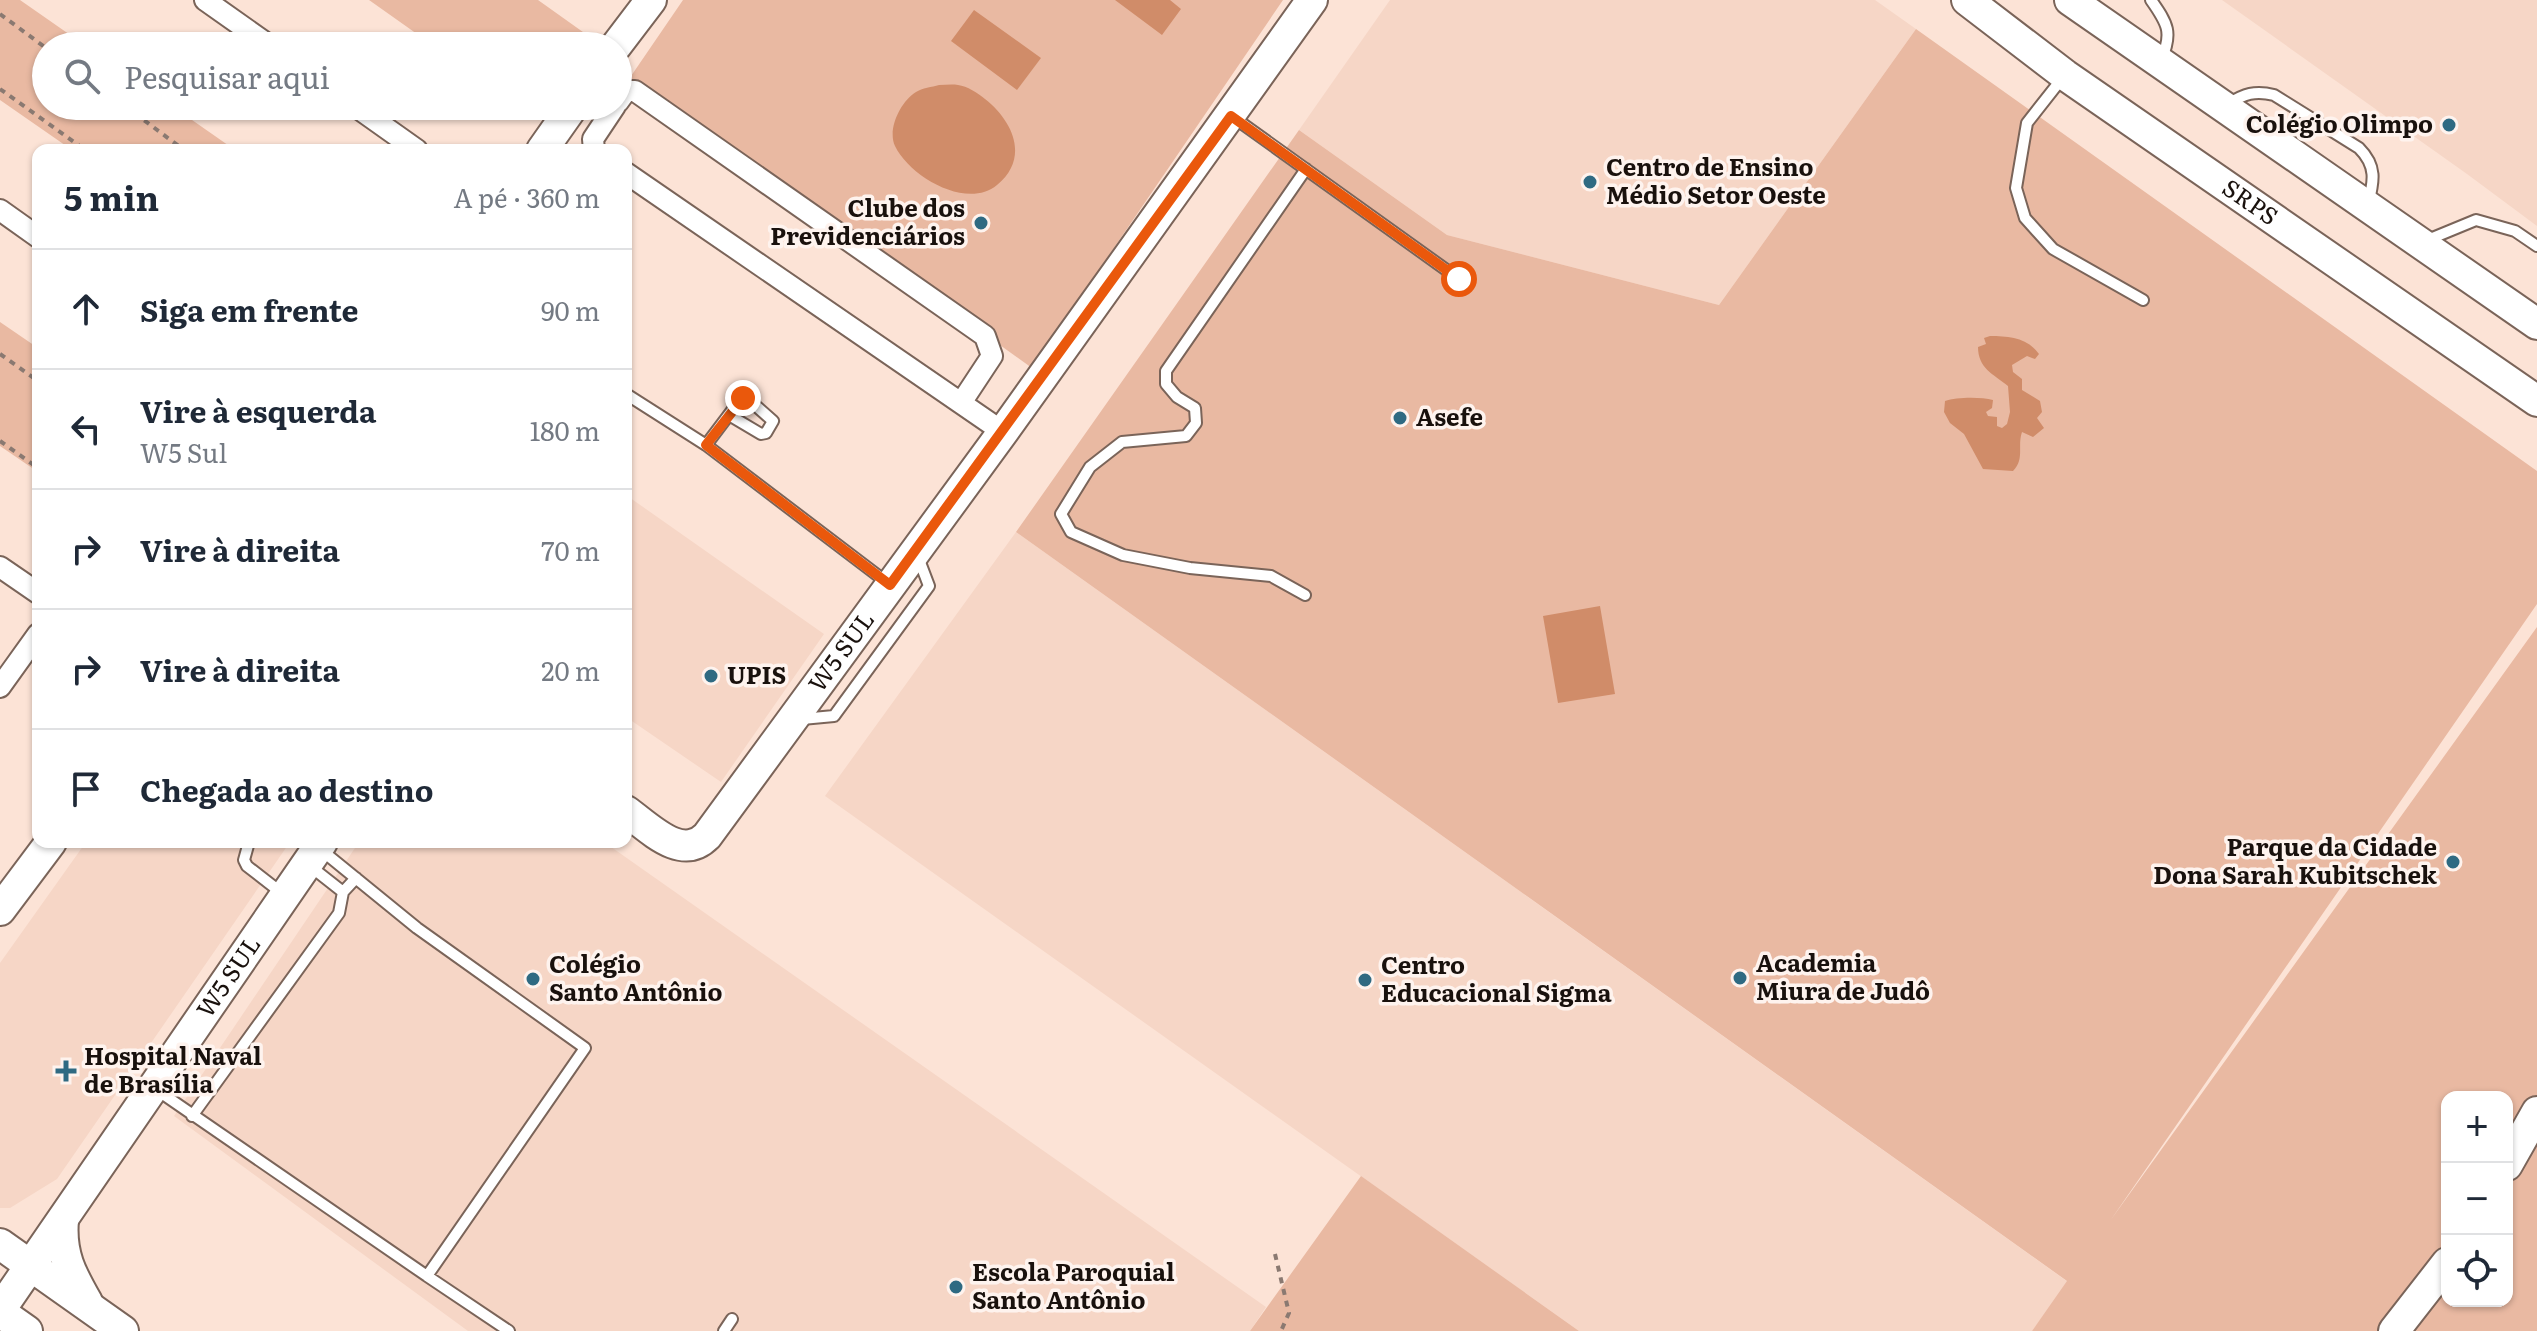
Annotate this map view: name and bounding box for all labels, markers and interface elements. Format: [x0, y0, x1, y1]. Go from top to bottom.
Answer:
search box [32, 32, 632, 120]
icon: search [60, 54, 104, 98]
text: Pesquisar aqui [124, 54, 330, 98]
place label: Colégio Olimpo [2246, 105, 2433, 140]
marker: Colégio Olimpo [2440, 116, 2458, 134]
place label: Centro de Ensino Médio Setor Oeste [1606, 148, 1826, 211]
street label: SRPS [2216, 169, 2286, 232]
text: 5 min [64, 171, 159, 221]
marker: Centro de Ensino Médio Setor Oeste [1581, 173, 1599, 191]
text: A pé · 360 m [454, 177, 600, 216]
place label: Clube dos Previdenciários [770, 189, 965, 252]
marker: Clube dos Previdenciários [972, 214, 990, 232]
route start [1441, 261, 1477, 297]
icon: ahead [64, 287, 108, 331]
text: Siga em frente [140, 287, 359, 331]
text: 90 m [541, 290, 600, 329]
route end [725, 380, 761, 416]
text: Vire à esquerda [140, 388, 376, 432]
place label: Asefe [1416, 398, 1483, 433]
icon: left [64, 407, 108, 451]
marker: Asefe [1391, 409, 1409, 427]
text: 180 m [530, 410, 600, 449]
text: W5 Sul [140, 432, 227, 471]
icon: right [64, 527, 108, 571]
text: Vire à direita [140, 527, 340, 571]
text: 70 m [541, 530, 600, 569]
street label: W5 SUL [798, 603, 881, 698]
icon: right [64, 647, 108, 691]
text: Vire à direita [140, 647, 340, 691]
text: 20 m [541, 650, 600, 689]
place label: UPIS [727, 656, 786, 691]
marker: UPIS [702, 667, 720, 685]
icon: arrive [64, 767, 108, 811]
text: Chegada ao destino [140, 767, 433, 811]
place label: Parque da Cidade Dona Sarah Kubitschek [2153, 828, 2438, 891]
marker: Parque da Cidade Dona Sarah Kubitschek [2444, 853, 2462, 871]
street label: W5 SUL [186, 928, 268, 1024]
place label: Academia Miura de Judô [1756, 944, 1930, 1007]
place label: Colégio Santo Antônio [549, 945, 722, 1008]
place label: Centro Educacional Sigma [1381, 946, 1612, 1009]
marker: Academia Miura de Judô [1731, 969, 1749, 987]
marker: Colégio Santo Antônio [524, 970, 542, 988]
marker: Centro Educacional Sigma [1356, 971, 1374, 989]
place label: Hospital Naval de Brasília [84, 1037, 262, 1100]
marker: Hospital Naval de Brasília [55, 1060, 77, 1082]
map controls [2441, 1091, 2513, 1307]
button: + [2441, 1091, 2513, 1163]
button: − [2441, 1163, 2513, 1235]
button: locate [2441, 1235, 2513, 1307]
place label: Escola Paroquial Santo Antônio [972, 1253, 1175, 1316]
marker: Escola Paroquial Santo Antônio [947, 1278, 965, 1296]

